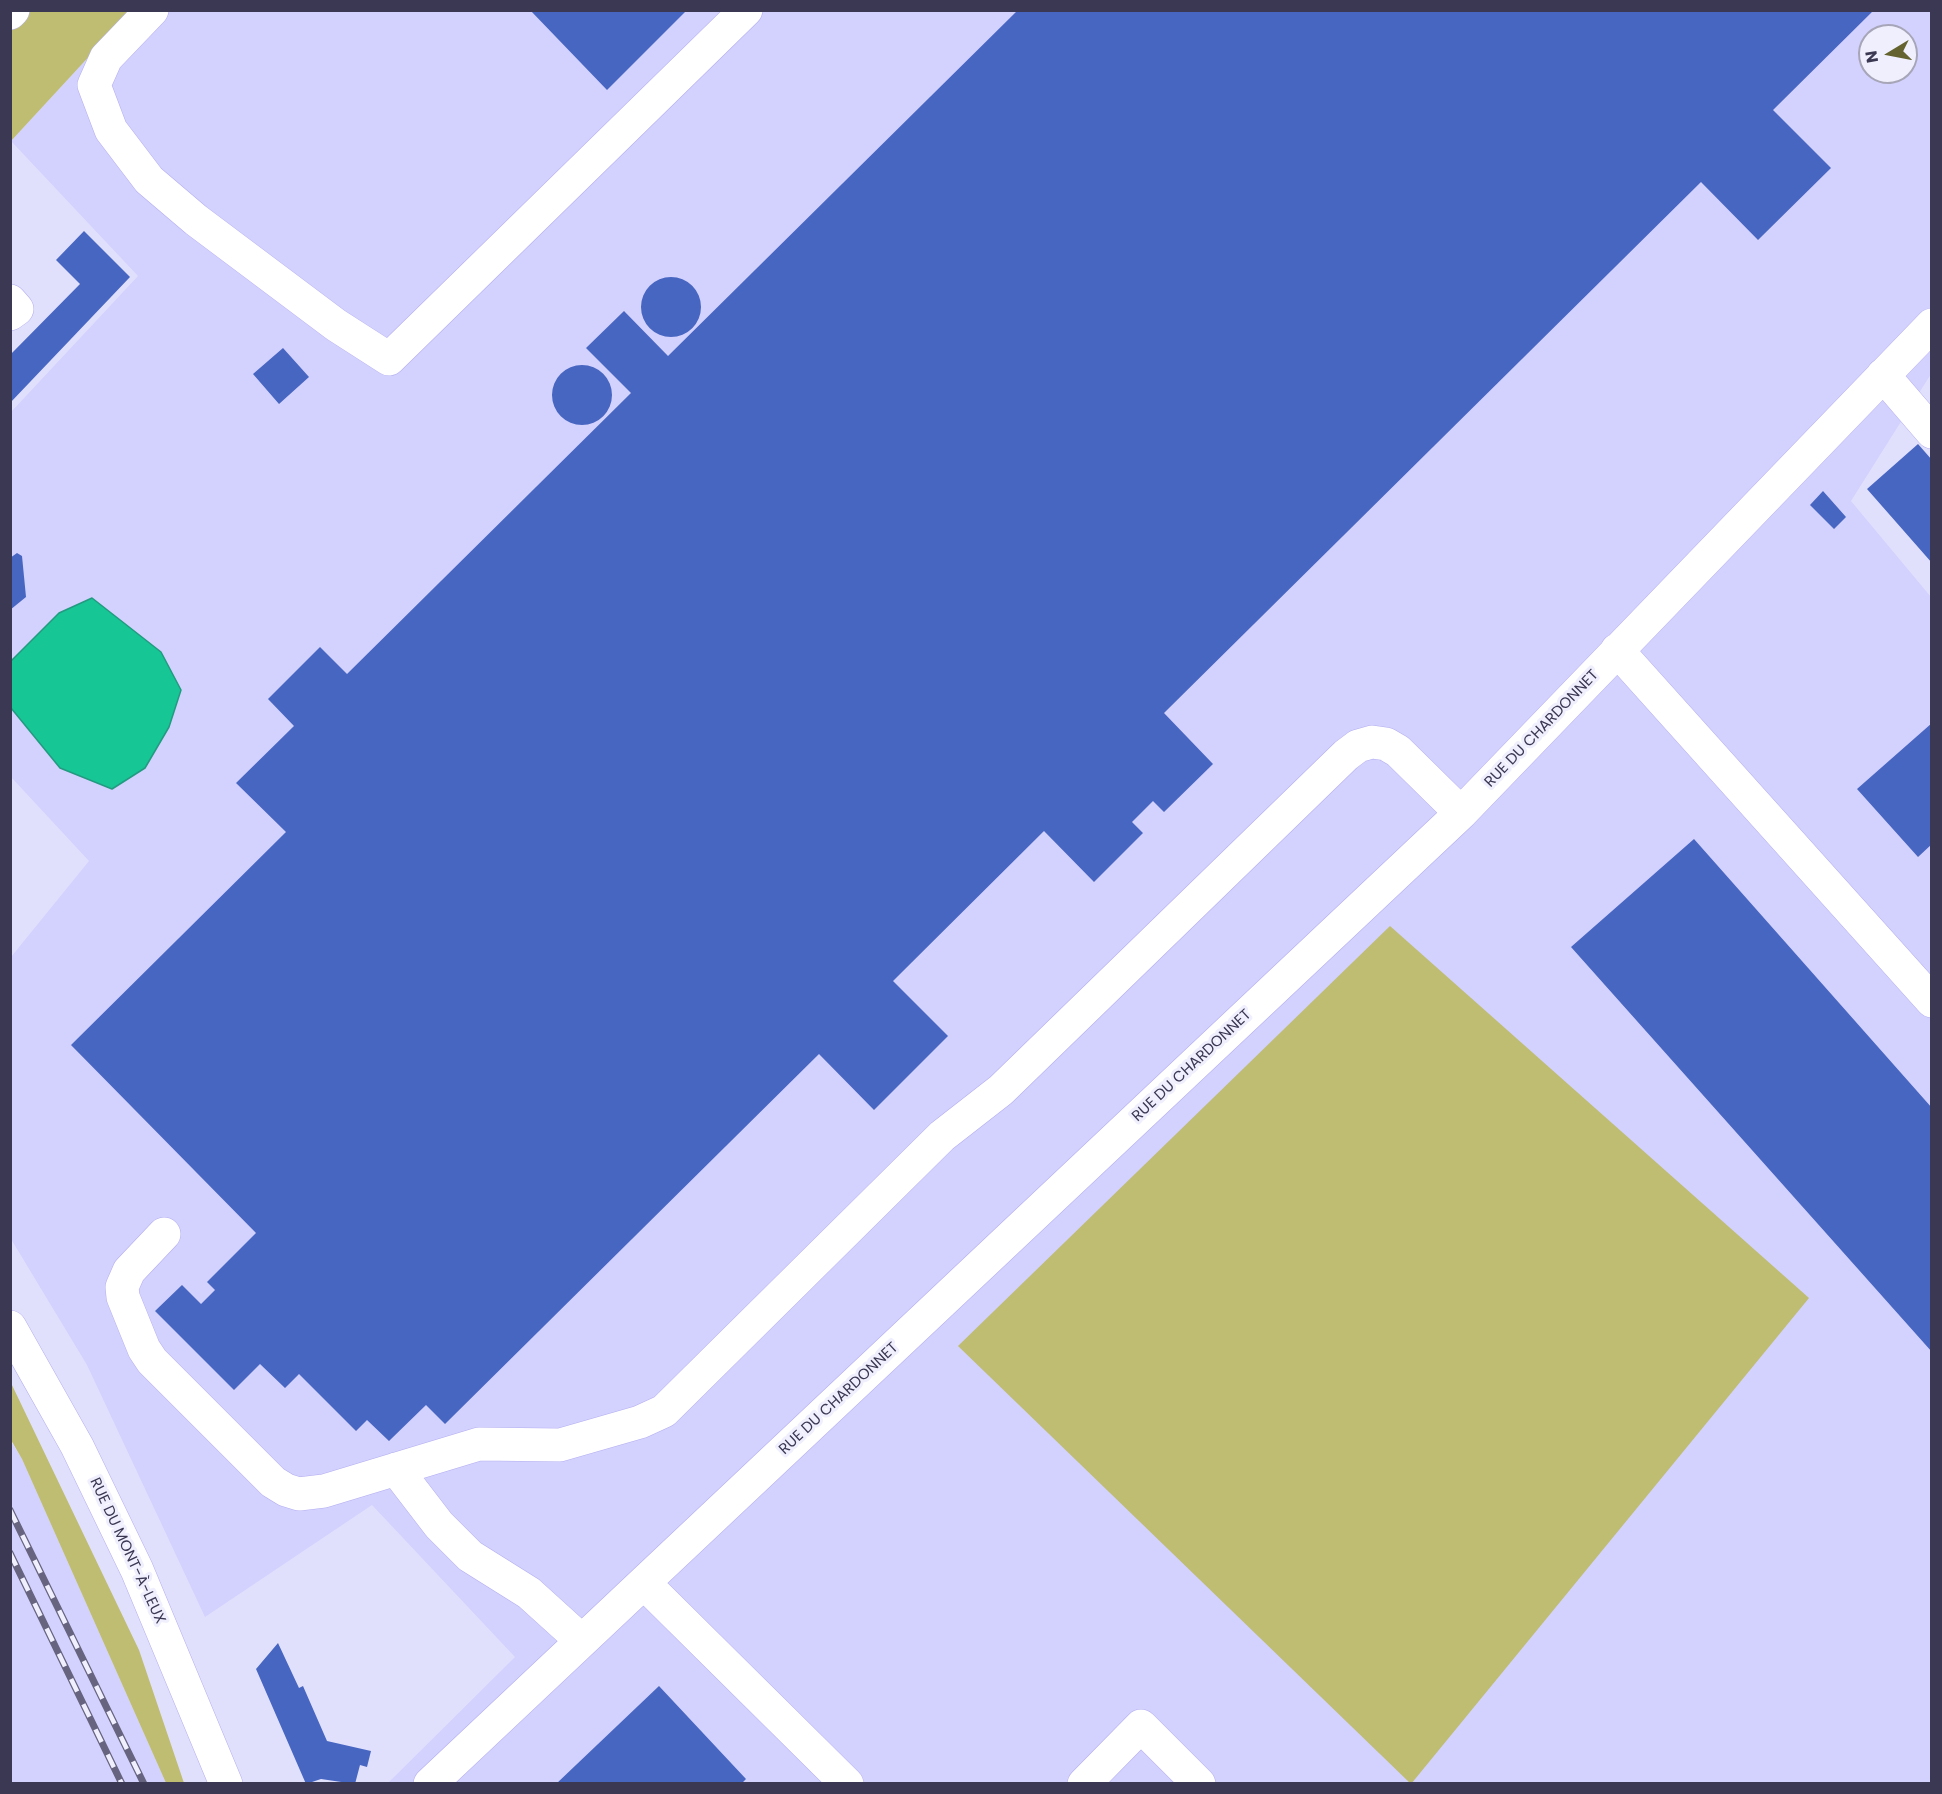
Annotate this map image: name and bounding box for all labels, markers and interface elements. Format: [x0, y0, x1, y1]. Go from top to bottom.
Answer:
north arrow [1858, 24, 1918, 84]
text: N [1859, 49, 1884, 65]
street label: RUE DU CHARDONNET [1481, 667, 1603, 791]
street label: RUE DU CHARDONNET [1129, 1006, 1255, 1126]
street label: RUE DU CHARDONNET [776, 1339, 902, 1459]
street label: RUE DU MONT-À-LEUX [85, 1475, 169, 1627]

